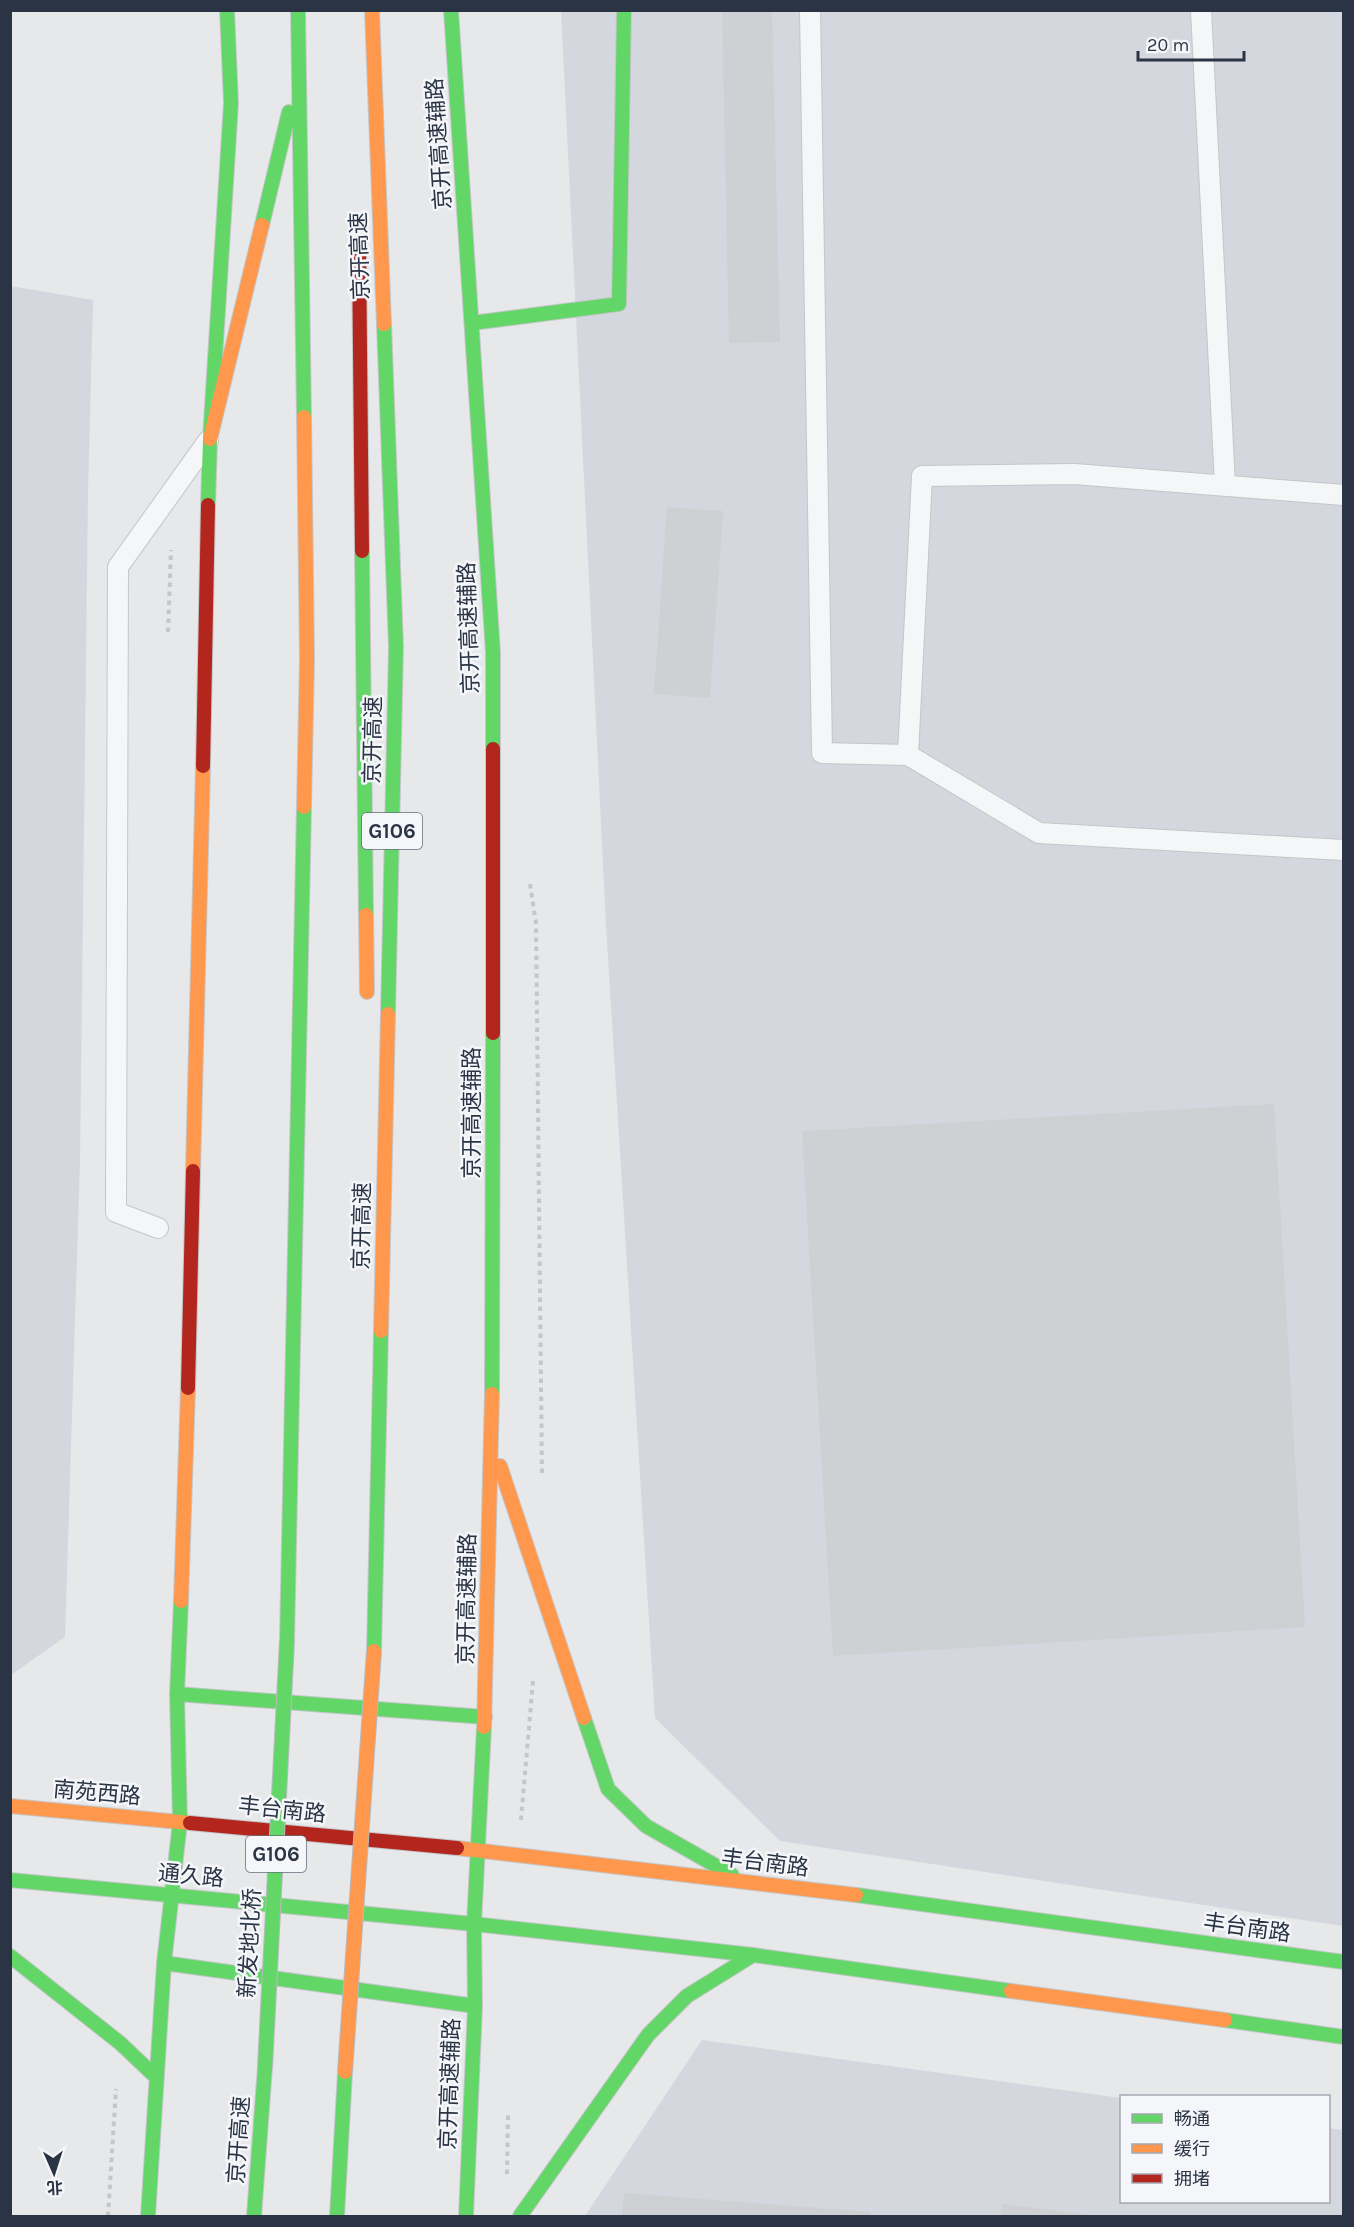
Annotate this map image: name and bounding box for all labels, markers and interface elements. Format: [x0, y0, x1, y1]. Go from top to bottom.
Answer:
scale bar [1138, 24, 1244, 62]
text: 20 m [1147, 34, 1189, 56]
street label: 京开高速辅路 [421, 77, 457, 211]
street label: 京开高速 [345, 212, 375, 300]
street label: 京开高速辅路 [454, 562, 484, 694]
street label: 京开高速 [359, 696, 387, 784]
road number: G106 [362, 813, 422, 849]
street label: 京开高速辅路 [459, 1047, 485, 1179]
street label: 京开高速 [348, 1182, 376, 1270]
street label: 京开高速辅路 [453, 1533, 481, 1665]
street label: 南苑西路 [52, 1776, 142, 1810]
street label: 丰台南路 [237, 1792, 327, 1828]
road number: G106 [246, 1836, 306, 1872]
street label: 丰台南路 [720, 1845, 810, 1881]
street label: 通久路 [157, 1860, 225, 1892]
street label: 新发地北桥 [234, 1887, 266, 1999]
street label: 丰台南路 [1202, 1909, 1292, 1947]
street label: 京开高速辅路 [435, 2018, 465, 2150]
street label: 京开高速 [223, 2095, 255, 2185]
legend [1120, 2095, 1330, 2203]
text: 畅通 [1174, 2108, 1210, 2130]
text: 缓行 [1174, 2138, 1210, 2160]
north arrow [24, 2143, 84, 2203]
text: 拥堵 [1174, 2168, 1210, 2190]
text: 北 [46, 2178, 63, 2197]

